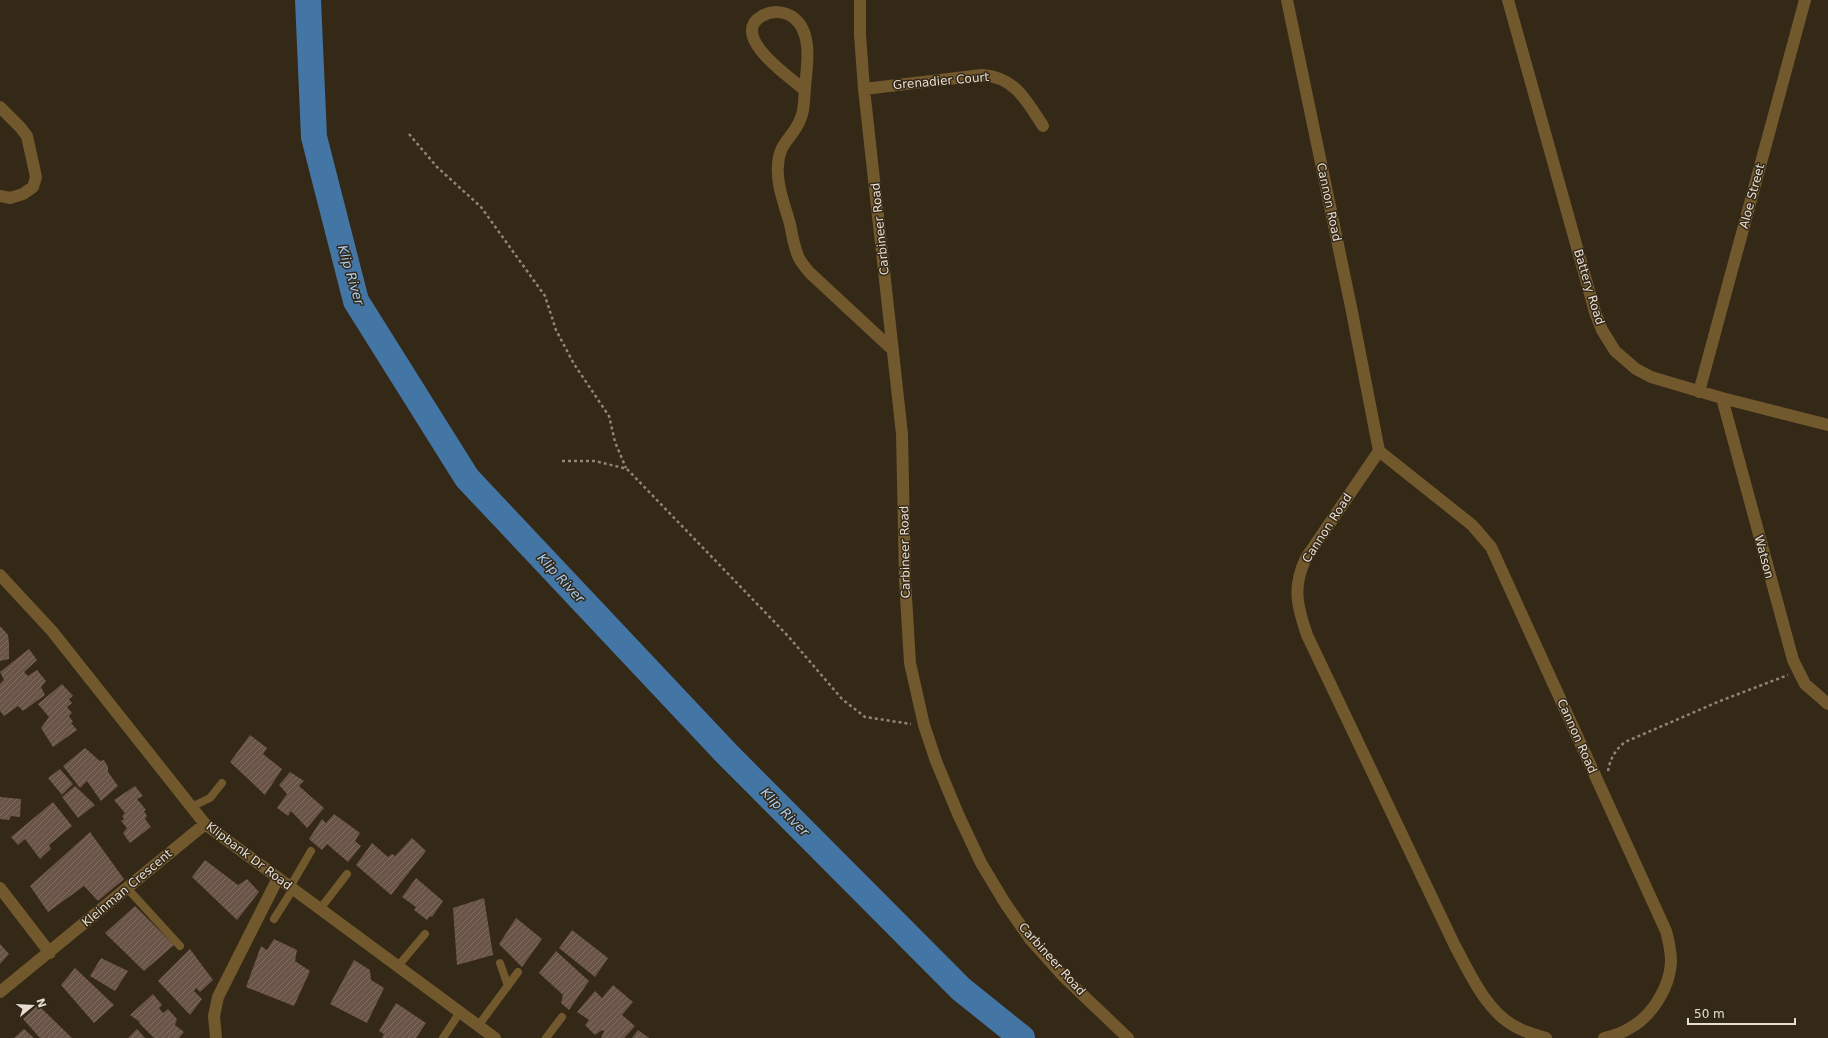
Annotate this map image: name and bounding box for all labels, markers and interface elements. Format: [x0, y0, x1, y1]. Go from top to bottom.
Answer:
street label: Grenadier Court [892, 70, 990, 92]
street label: Cannon Road [1314, 162, 1344, 242]
street label: Aloe Street [1737, 162, 1767, 230]
street label: Carbineer Road [868, 182, 892, 276]
water label: Klip River [335, 243, 368, 308]
street label: Battery Road [1571, 247, 1607, 327]
street label: Cannon Road [1299, 491, 1355, 565]
street label: Carbineer Road [897, 505, 913, 599]
street label: Watson [1751, 534, 1777, 580]
water label: Klip River [534, 550, 589, 607]
street label: Cannon Road [1554, 697, 1600, 775]
water label: Klip River [758, 785, 813, 840]
street label: Klipbank Dr Road [203, 819, 295, 893]
street label: Kleinman Crescent [79, 846, 175, 930]
street label: Carbineer Road [1016, 920, 1088, 998]
north arrow [12, 986, 52, 1026]
text: N [33, 997, 49, 1009]
scale bar [1688, 1000, 1795, 1026]
text: 50 m [1694, 1007, 1725, 1021]

